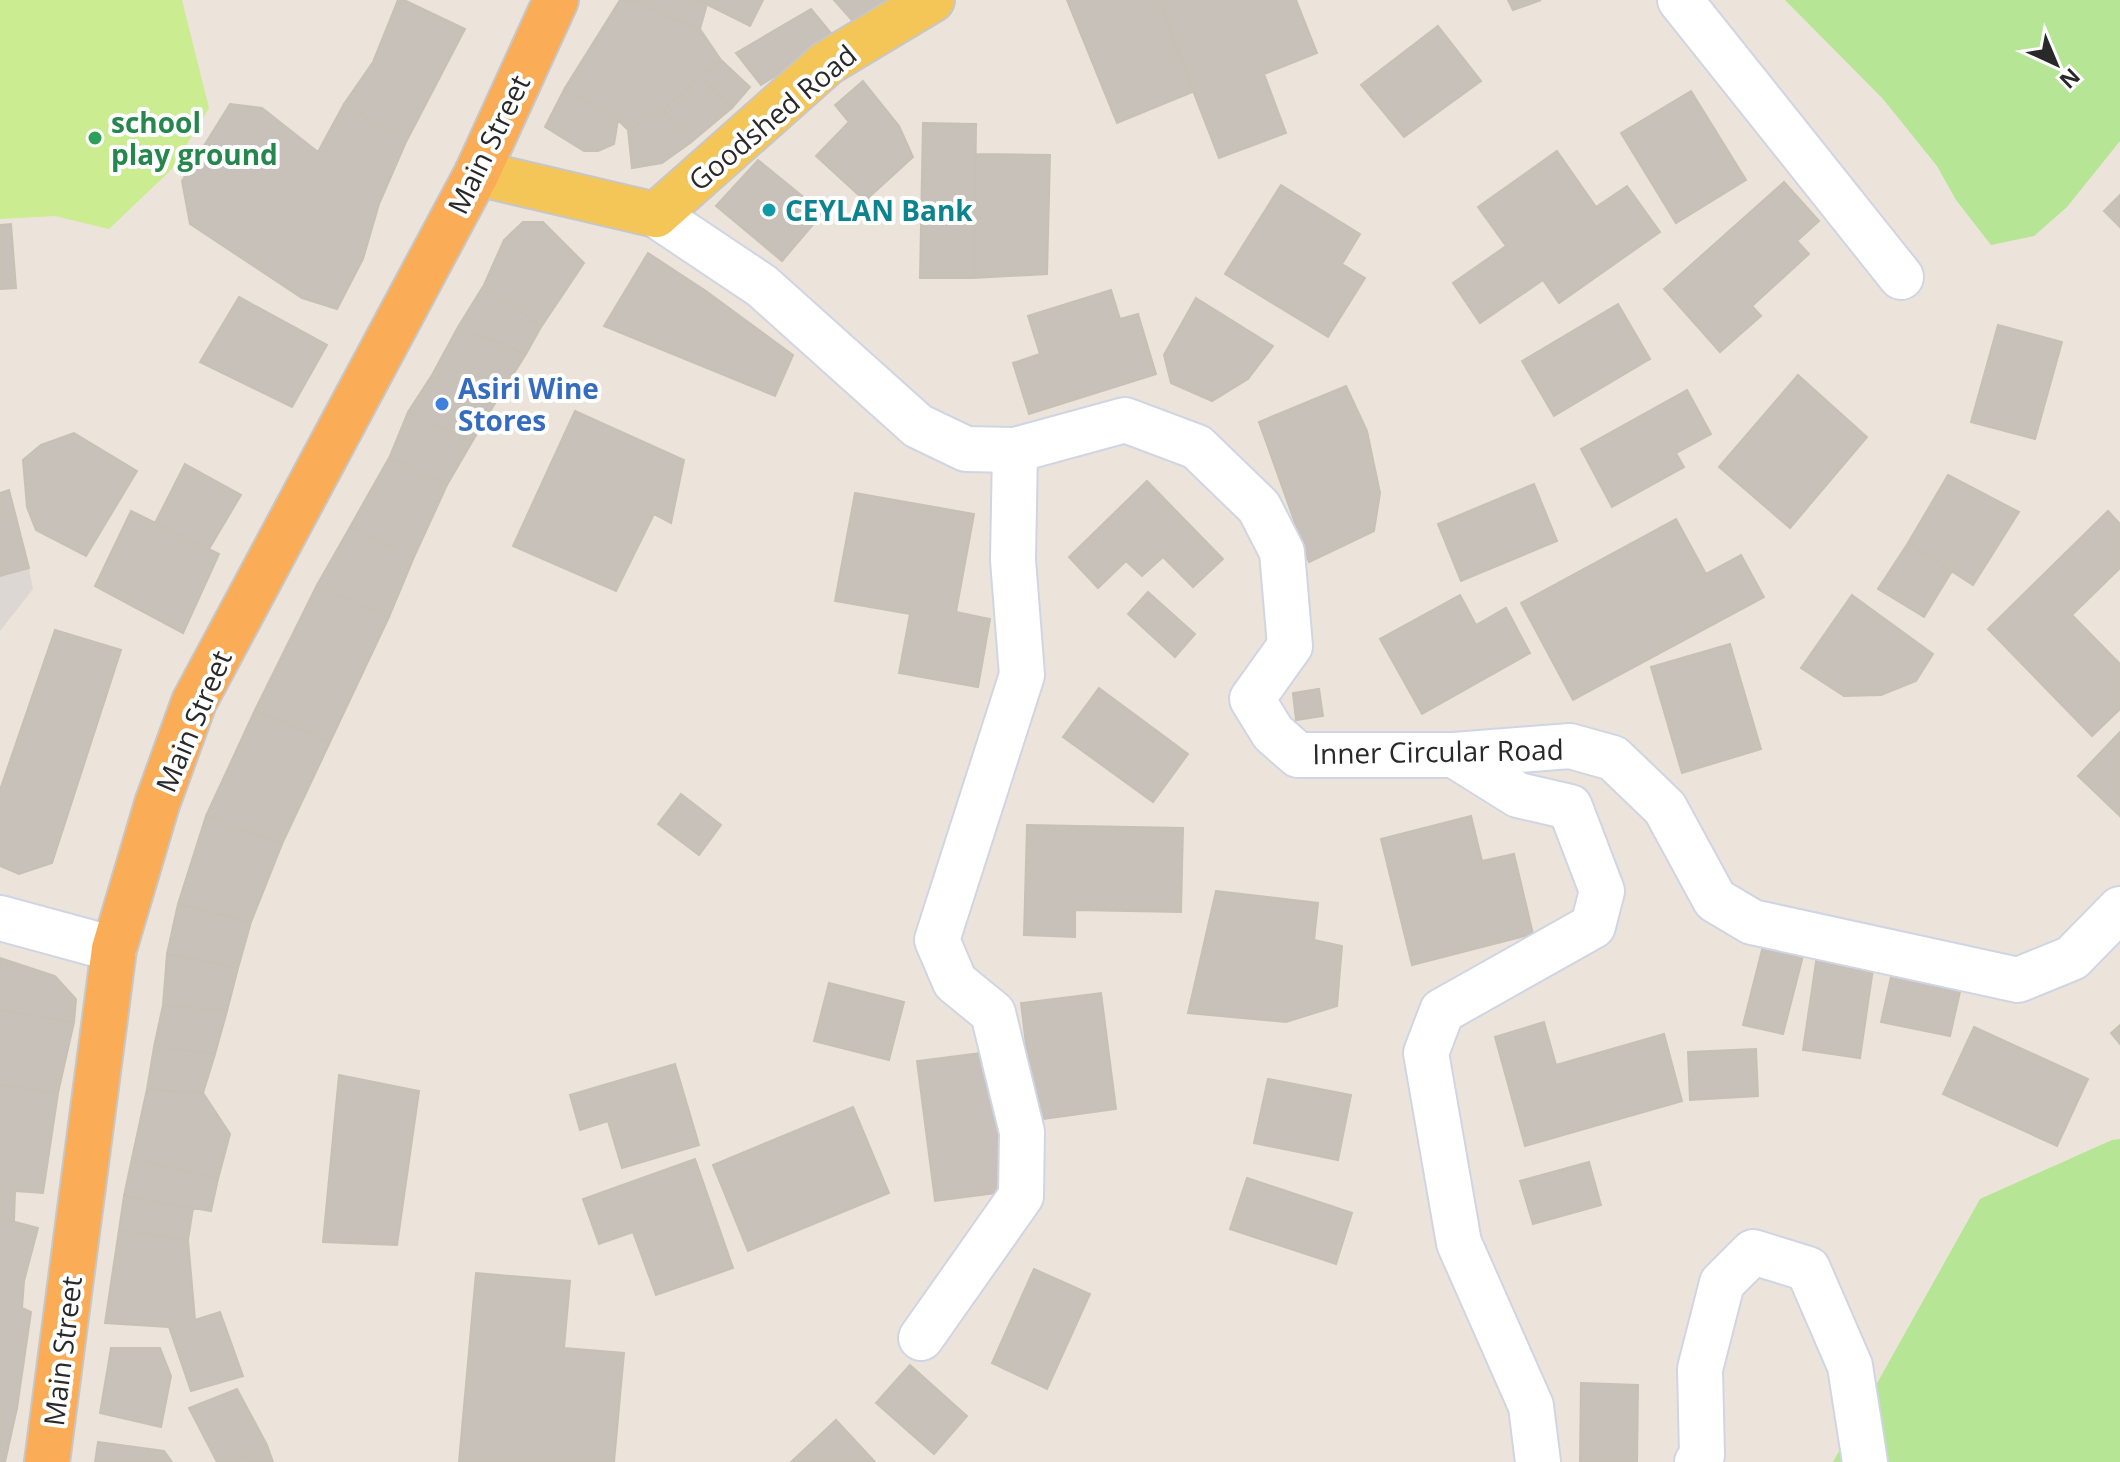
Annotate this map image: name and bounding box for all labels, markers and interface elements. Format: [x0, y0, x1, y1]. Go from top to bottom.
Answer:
north arrow [2016, 24, 2096, 104]
street label: Goodshed Road [680, 35, 864, 199]
text: N [2054, 62, 2087, 96]
street label: Main Street [438, 68, 538, 220]
place label: school play ground [111, 103, 278, 173]
marker: school play ground [86, 129, 104, 147]
place label: CEYLAN Bank [785, 191, 973, 229]
marker: CEYLAN Bank [760, 201, 778, 219]
place label: Asiri Wine Stores [458, 369, 599, 439]
marker: Asiri Wine Stores [433, 395, 451, 413]
street label: Main Street [146, 644, 240, 798]
street label: Inner Circular Road [1312, 730, 1564, 772]
street label: Main Street [34, 1274, 90, 1428]

